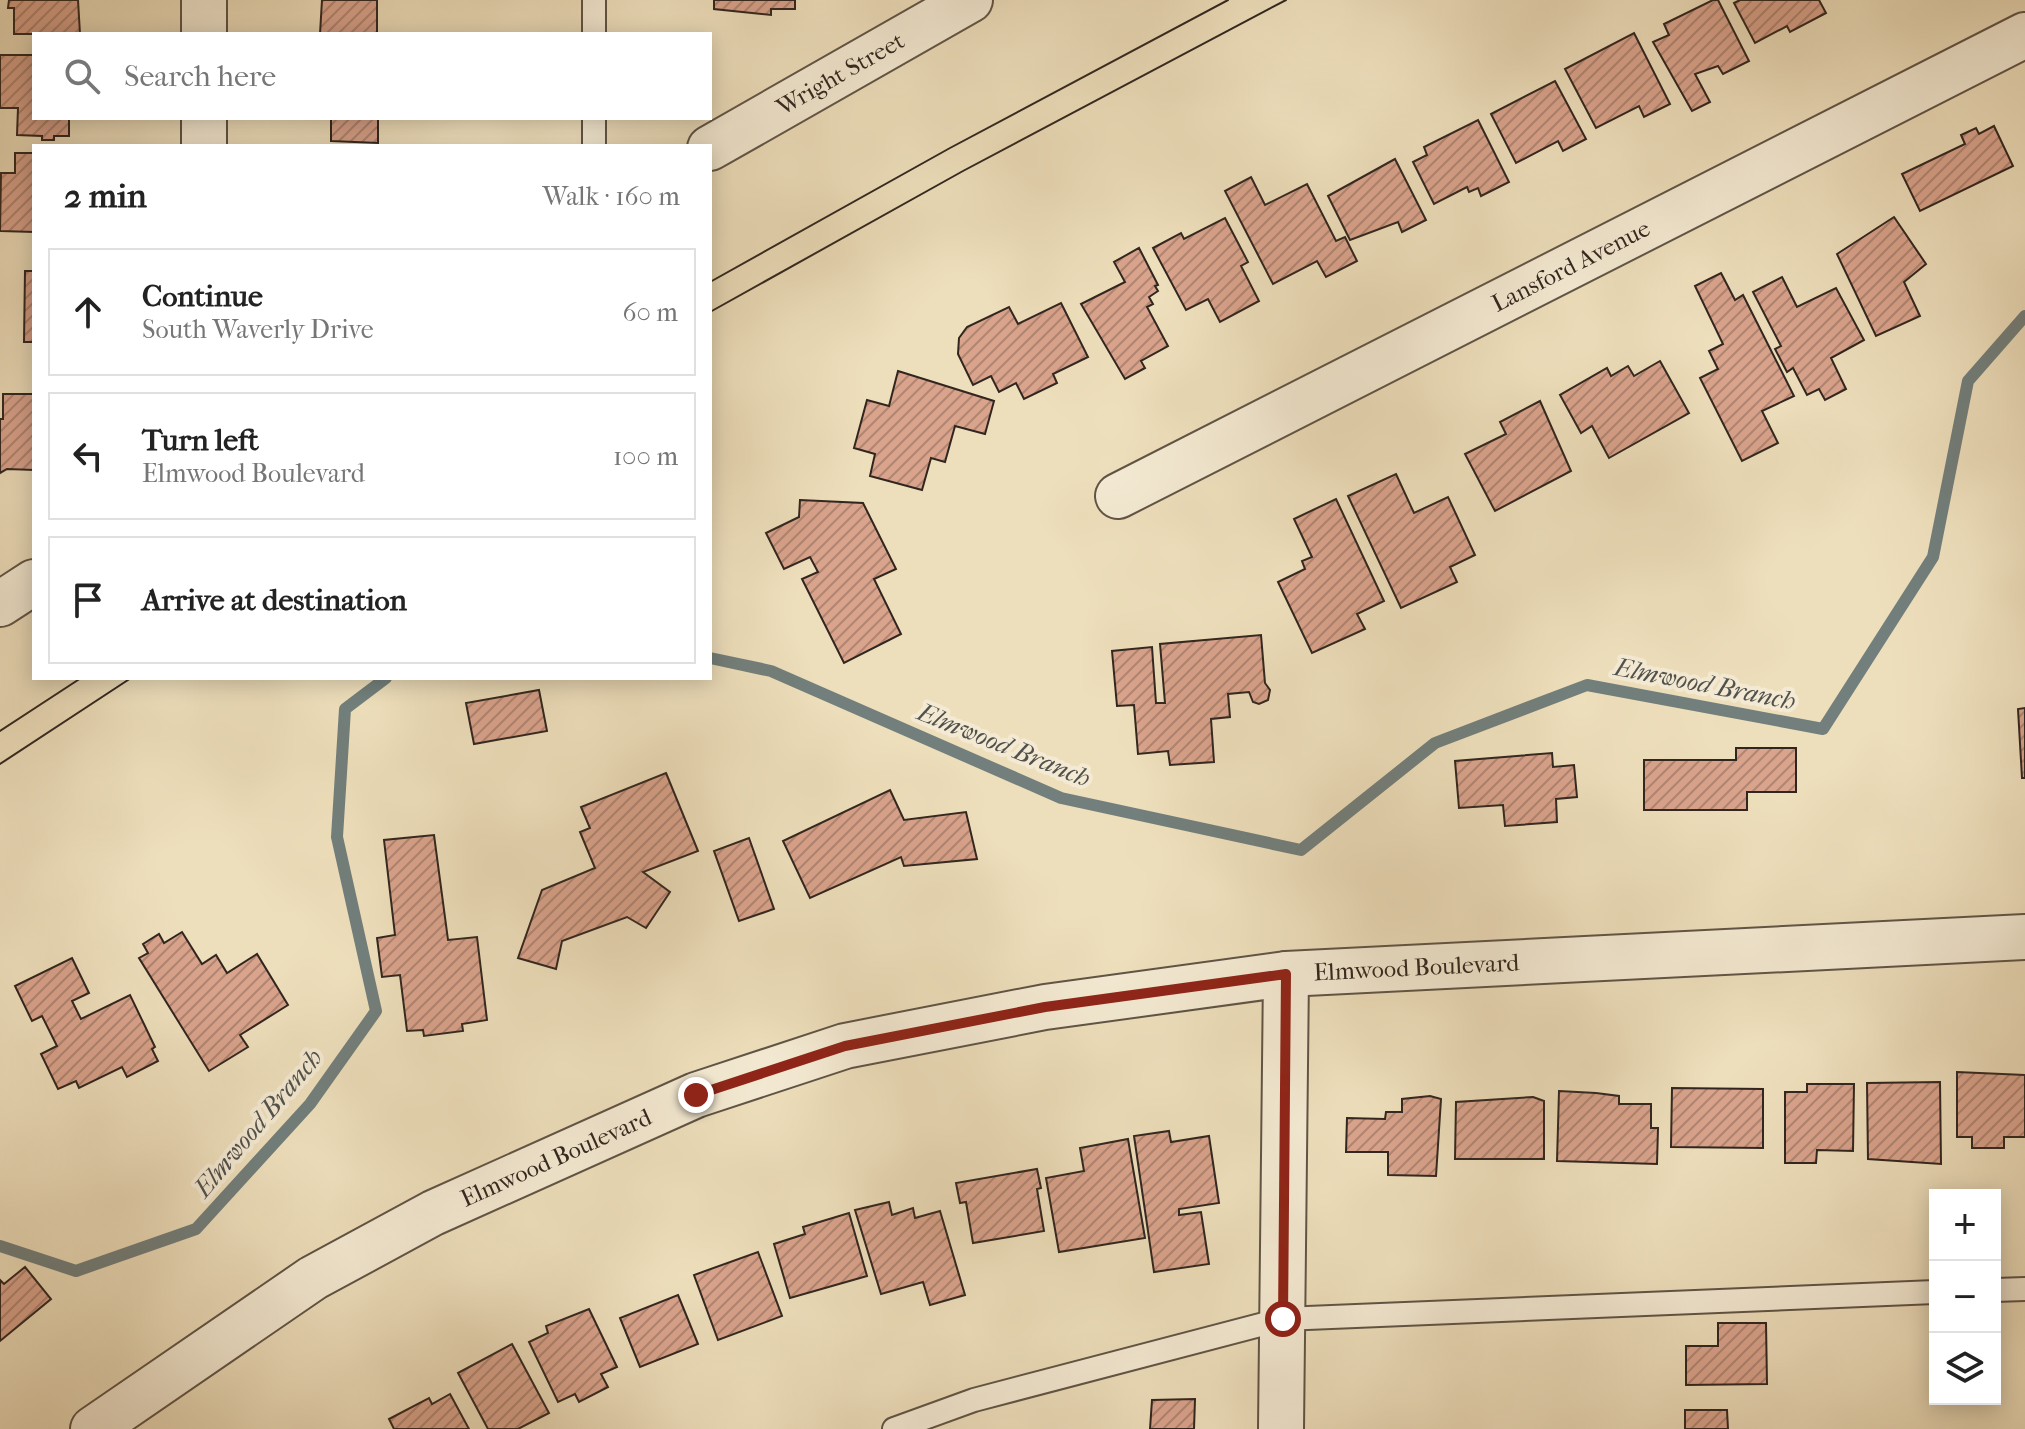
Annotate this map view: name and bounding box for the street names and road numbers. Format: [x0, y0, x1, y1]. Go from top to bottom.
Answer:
street label: Wright Street [771, 26, 910, 122]
street label: Lansford Avenue [1487, 214, 1655, 318]
street label: Elmwood Boulevard [1313, 948, 1521, 987]
street label: Elmwood Boulevard [456, 1103, 656, 1213]

